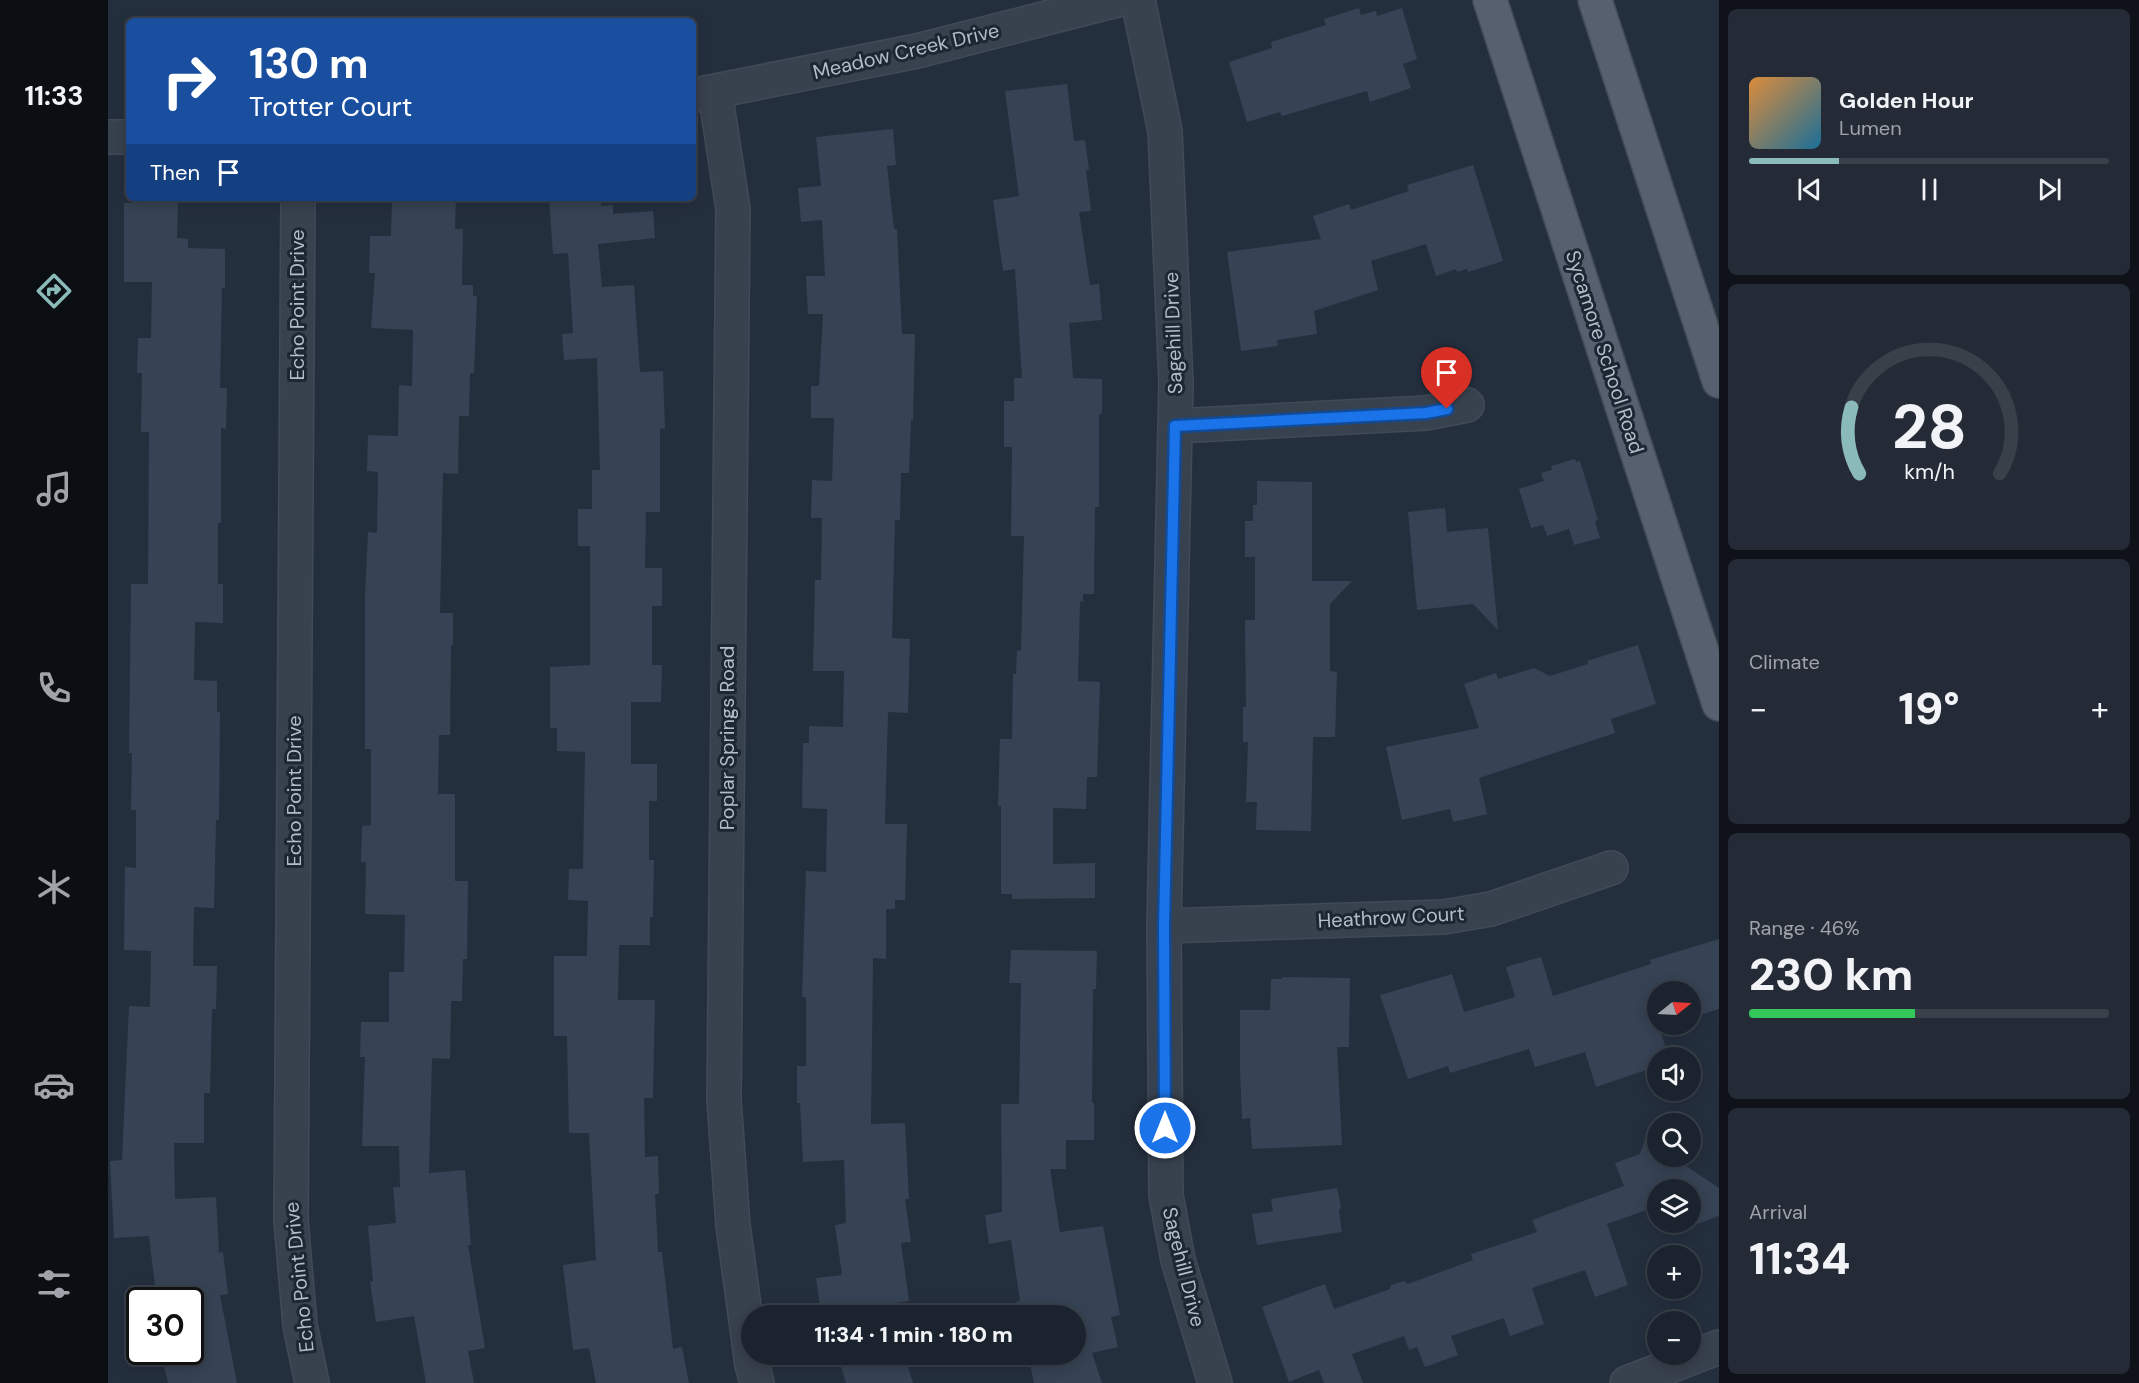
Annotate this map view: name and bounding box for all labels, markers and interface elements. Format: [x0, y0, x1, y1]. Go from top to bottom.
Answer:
street label: Meadow Creek Drive [810, 17, 1002, 85]
text: 130 m [249, 36, 369, 91]
icon: right [150, 42, 228, 120]
text: 11:33 [24, 78, 84, 113]
text: Golden Hour [1839, 86, 1974, 115]
text: Trotter Court [249, 89, 412, 124]
text: Lumen [1839, 115, 1902, 141]
icon: arrive [212, 156, 245, 189]
text: Then [150, 158, 200, 187]
icon: previous [1793, 173, 1826, 206]
icon: pause [1913, 173, 1946, 206]
icon: next [2033, 173, 2066, 206]
street label: Echo Point Drive [284, 229, 310, 381]
street label: Sycamore School Road [1560, 247, 1650, 457]
icon: directions [33, 270, 75, 312]
street label: Sagehill Drive [1158, 271, 1188, 395]
pin [1421, 347, 1472, 409]
icon: arrive [1430, 356, 1463, 389]
text: 28 [1891, 386, 1967, 467]
text: km/h [1904, 458, 1954, 486]
icon: music [33, 468, 75, 510]
street label: Poplar Springs Road [714, 646, 740, 830]
text: Climate [1749, 649, 1820, 675]
icon: phone [33, 667, 75, 709]
text: 19° [1898, 679, 1960, 738]
text: − [1749, 687, 1767, 730]
text: + [2091, 687, 2109, 730]
street label: Echo Point Drive [281, 715, 307, 867]
icon: climate [33, 866, 75, 908]
street label: Heathrow Court [1317, 900, 1465, 934]
text: Range · 46% [1749, 915, 1860, 941]
text: 230 km [1749, 945, 1913, 1004]
north arrow [1647, 981, 1701, 1035]
map controls [1647, 981, 1701, 1365]
button: sound [1647, 1047, 1701, 1101]
icon: car [33, 1064, 75, 1106]
position arrow [1133, 1096, 1197, 1160]
button: search [1647, 1113, 1701, 1167]
button: layers [1647, 1179, 1701, 1233]
text: Arrival [1749, 1199, 1807, 1225]
street label: Echo Point Drive [278, 1201, 320, 1353]
street label: Sagehill Drive [1157, 1204, 1211, 1330]
text: 11:34 [1749, 1229, 1851, 1288]
button: + [1647, 1245, 1701, 1299]
icon: filters [33, 1263, 75, 1305]
speed limit sign: 30 [126, 1287, 204, 1365]
button: − [1647, 1311, 1701, 1365]
text: 11:34 · 1 min · 180 m [814, 1320, 1013, 1349]

